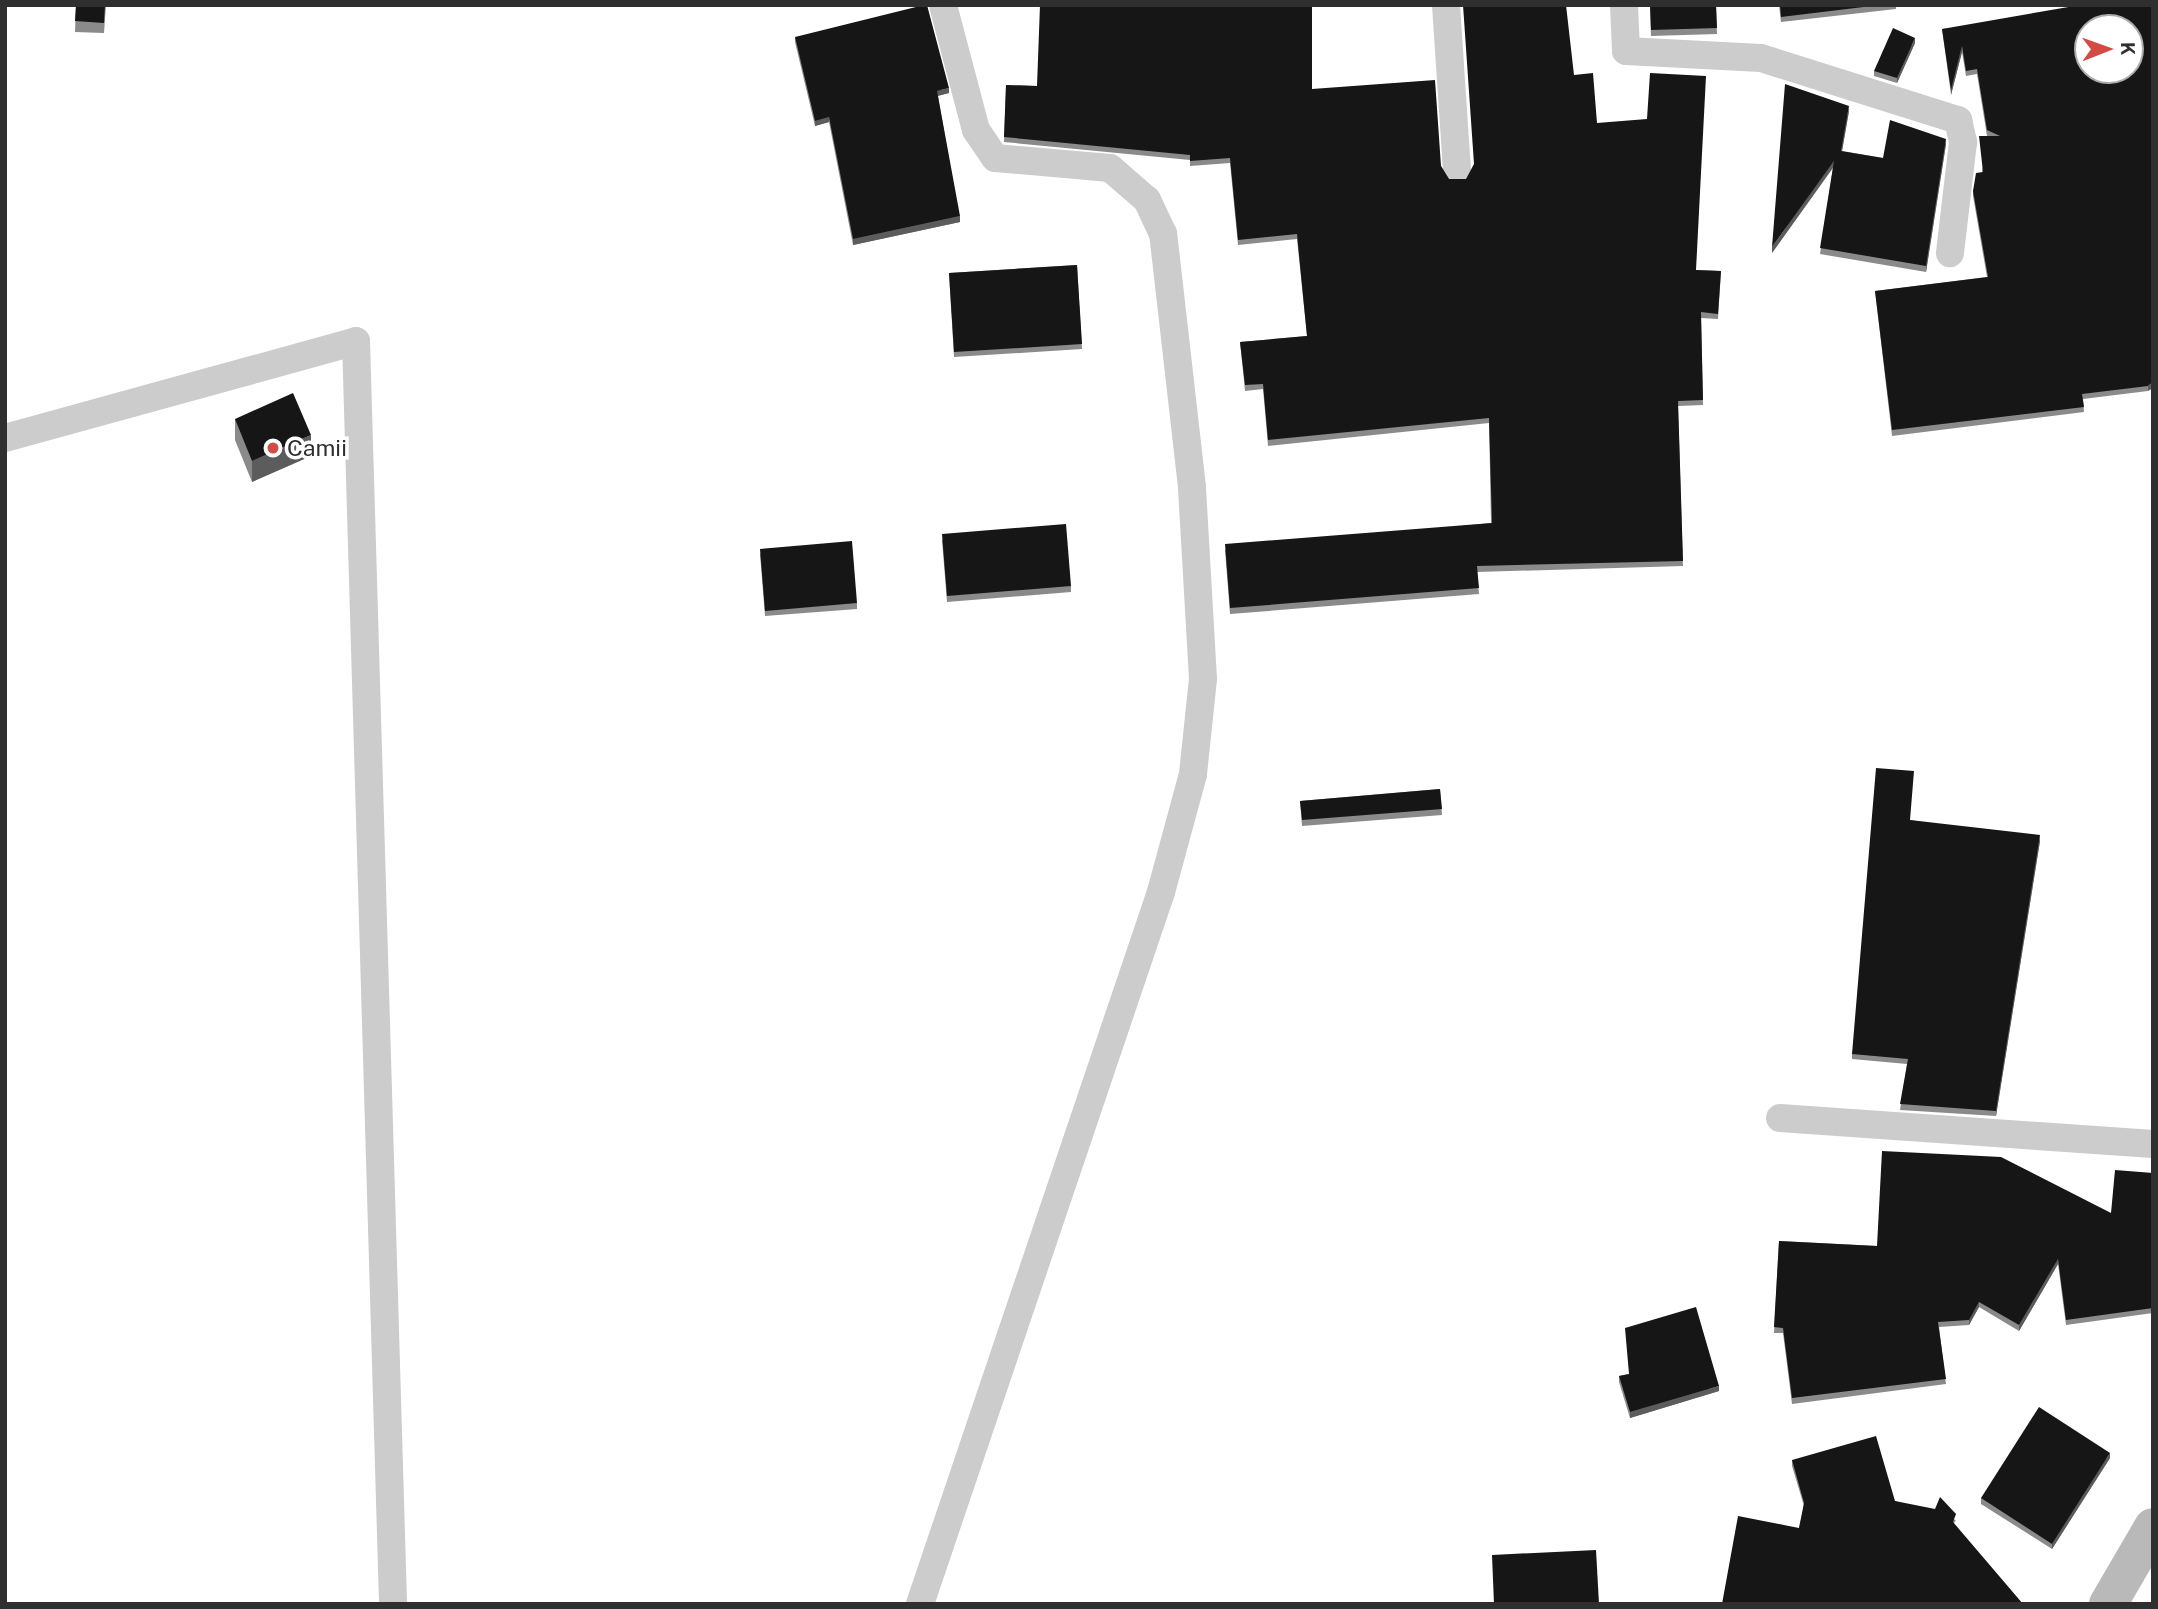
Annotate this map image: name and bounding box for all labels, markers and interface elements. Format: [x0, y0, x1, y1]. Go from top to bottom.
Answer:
north arrow [2074, 14, 2144, 84]
text: K [2117, 42, 2139, 56]
place label: Camii [287, 434, 347, 462]
marker: Camii [265, 440, 281, 456]

